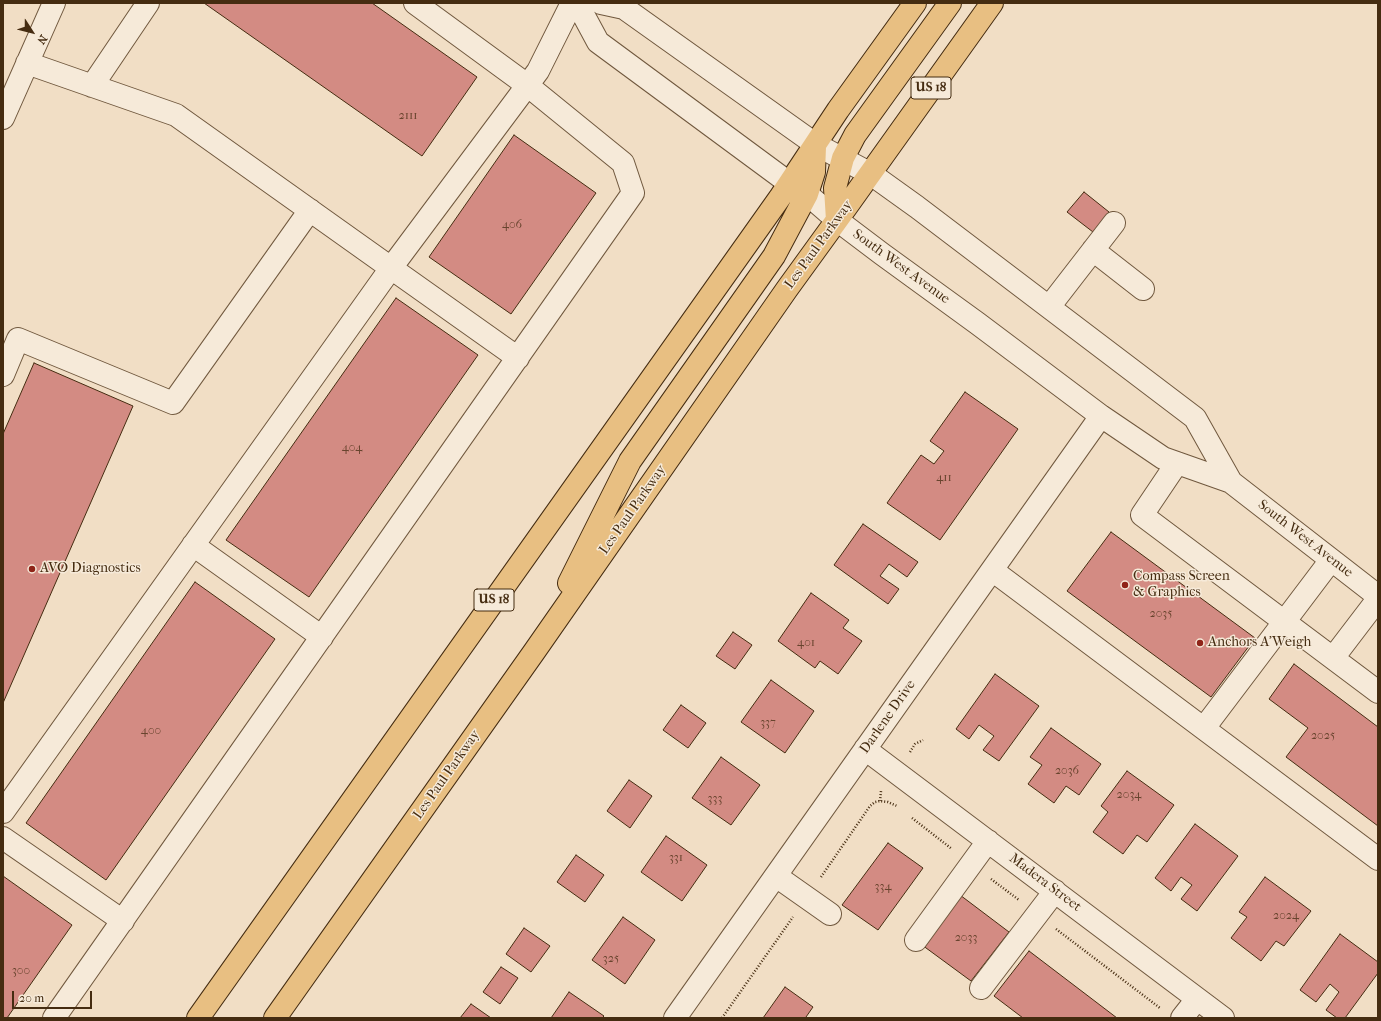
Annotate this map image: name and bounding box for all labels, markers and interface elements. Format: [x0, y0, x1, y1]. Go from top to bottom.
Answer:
north arrow [12, 12, 52, 52]
text: N [34, 32, 50, 47]
road number: US 18 [911, 77, 951, 99]
house number: 2111 [398, 109, 418, 123]
street label: Les Paul Parkway [781, 198, 857, 292]
house number: 406 [502, 218, 522, 232]
street label: South West Avenue [849, 226, 953, 308]
house number: 404 [342, 441, 362, 455]
street label: Les Paul Parkway [596, 462, 670, 558]
house number: 411 [936, 471, 952, 485]
street label: South West Avenue [1254, 497, 1356, 581]
place label: AVO Diagnostics [40, 561, 141, 577]
marker: AVO Diagnostics [27, 564, 37, 574]
place label: Compass Screen & Graphics [1133, 569, 1230, 602]
marker: Compass Screen & Graphics [1120, 580, 1130, 590]
road number: US 18 [474, 589, 514, 611]
house number: 2035 [1150, 607, 1172, 621]
place label: Anchors A'Weigh [1208, 635, 1311, 651]
house number: 401 [797, 636, 815, 650]
marker: Anchors A'Weigh [1195, 638, 1205, 648]
street label: Darlene Drive [856, 677, 920, 757]
house number: 337 [760, 716, 776, 730]
house number: 400 [141, 724, 161, 738]
street label: Les Paul Parkway [410, 727, 484, 823]
house number: 2025 [1311, 729, 1335, 743]
house number: 2036 [1055, 764, 1079, 778]
house number: 2034 [1117, 788, 1141, 802]
house number: 333 [708, 792, 722, 806]
street label: Madera Street [1006, 850, 1084, 916]
house number: 331 [669, 851, 683, 865]
house number: 334 [875, 880, 891, 894]
house number: 2024 [1273, 909, 1299, 923]
house number: 2033 [955, 931, 977, 945]
house number: 325 [603, 952, 619, 966]
house number: 300 [12, 964, 30, 978]
scale bar [14, 983, 94, 1009]
text: 20 m [19, 991, 44, 1005]

